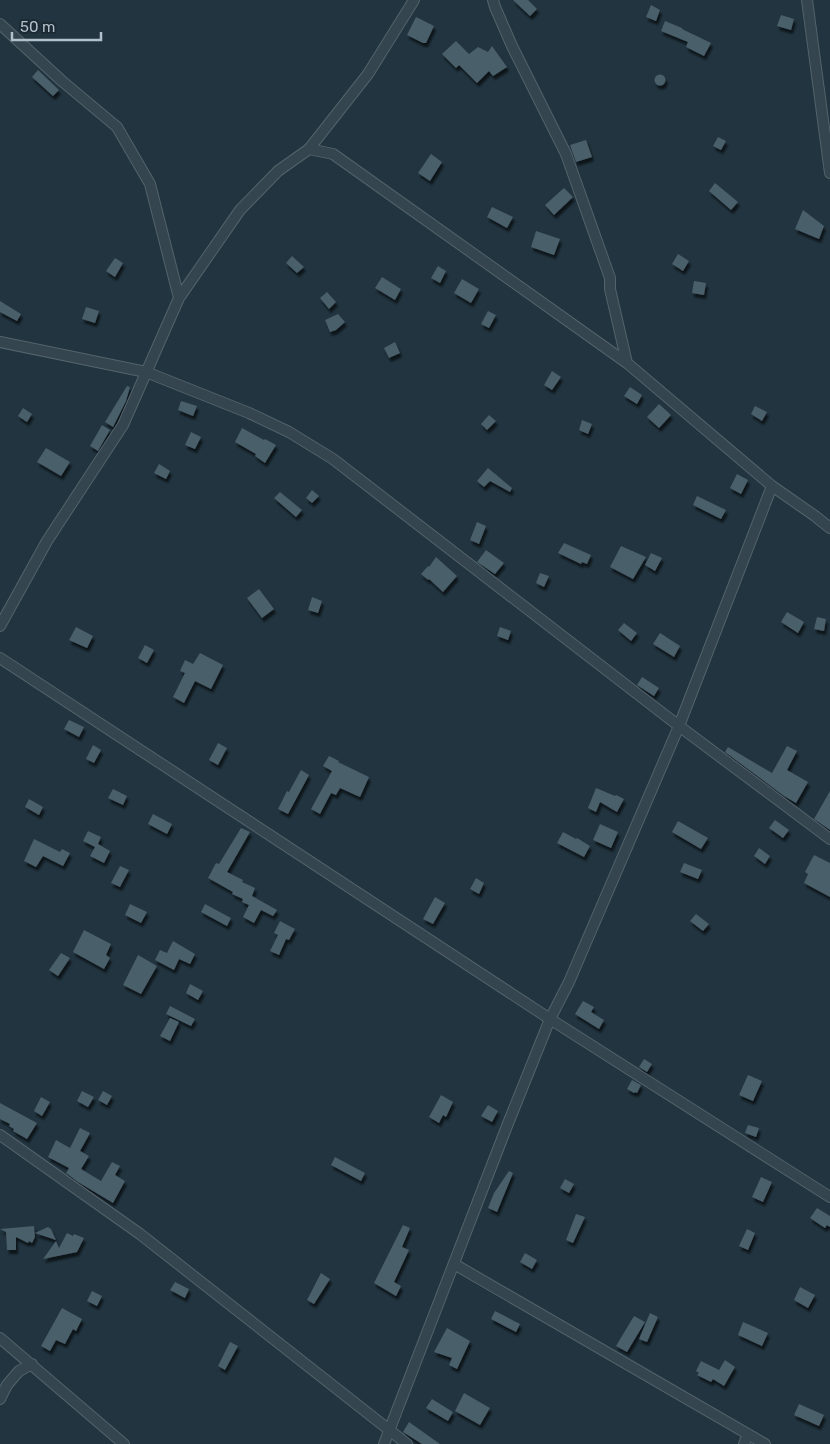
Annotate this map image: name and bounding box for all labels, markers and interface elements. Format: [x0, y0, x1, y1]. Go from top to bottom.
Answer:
scale bar [12, 10, 101, 42]
text: 50 m [20, 18, 55, 36]

